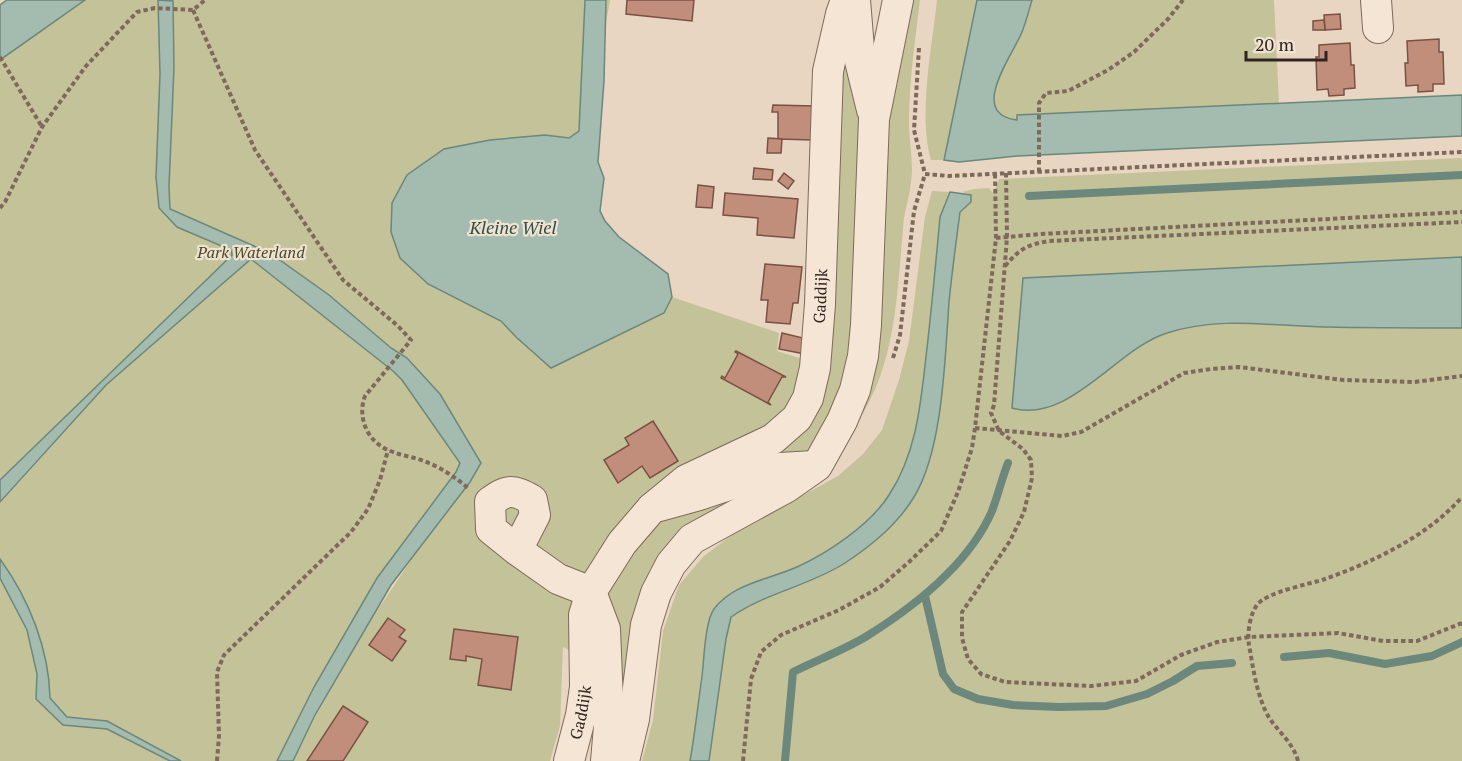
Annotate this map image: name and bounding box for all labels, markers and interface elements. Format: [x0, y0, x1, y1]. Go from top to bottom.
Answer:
scale bar [1246, 24, 1326, 62]
text: 20 m [1255, 32, 1295, 56]
water label: Kleine Wiel [469, 215, 556, 239]
park label: Park Waterland [196, 241, 305, 263]
street label: Gaddijk [808, 268, 832, 324]
street label: Gaddijk [564, 683, 596, 742]

